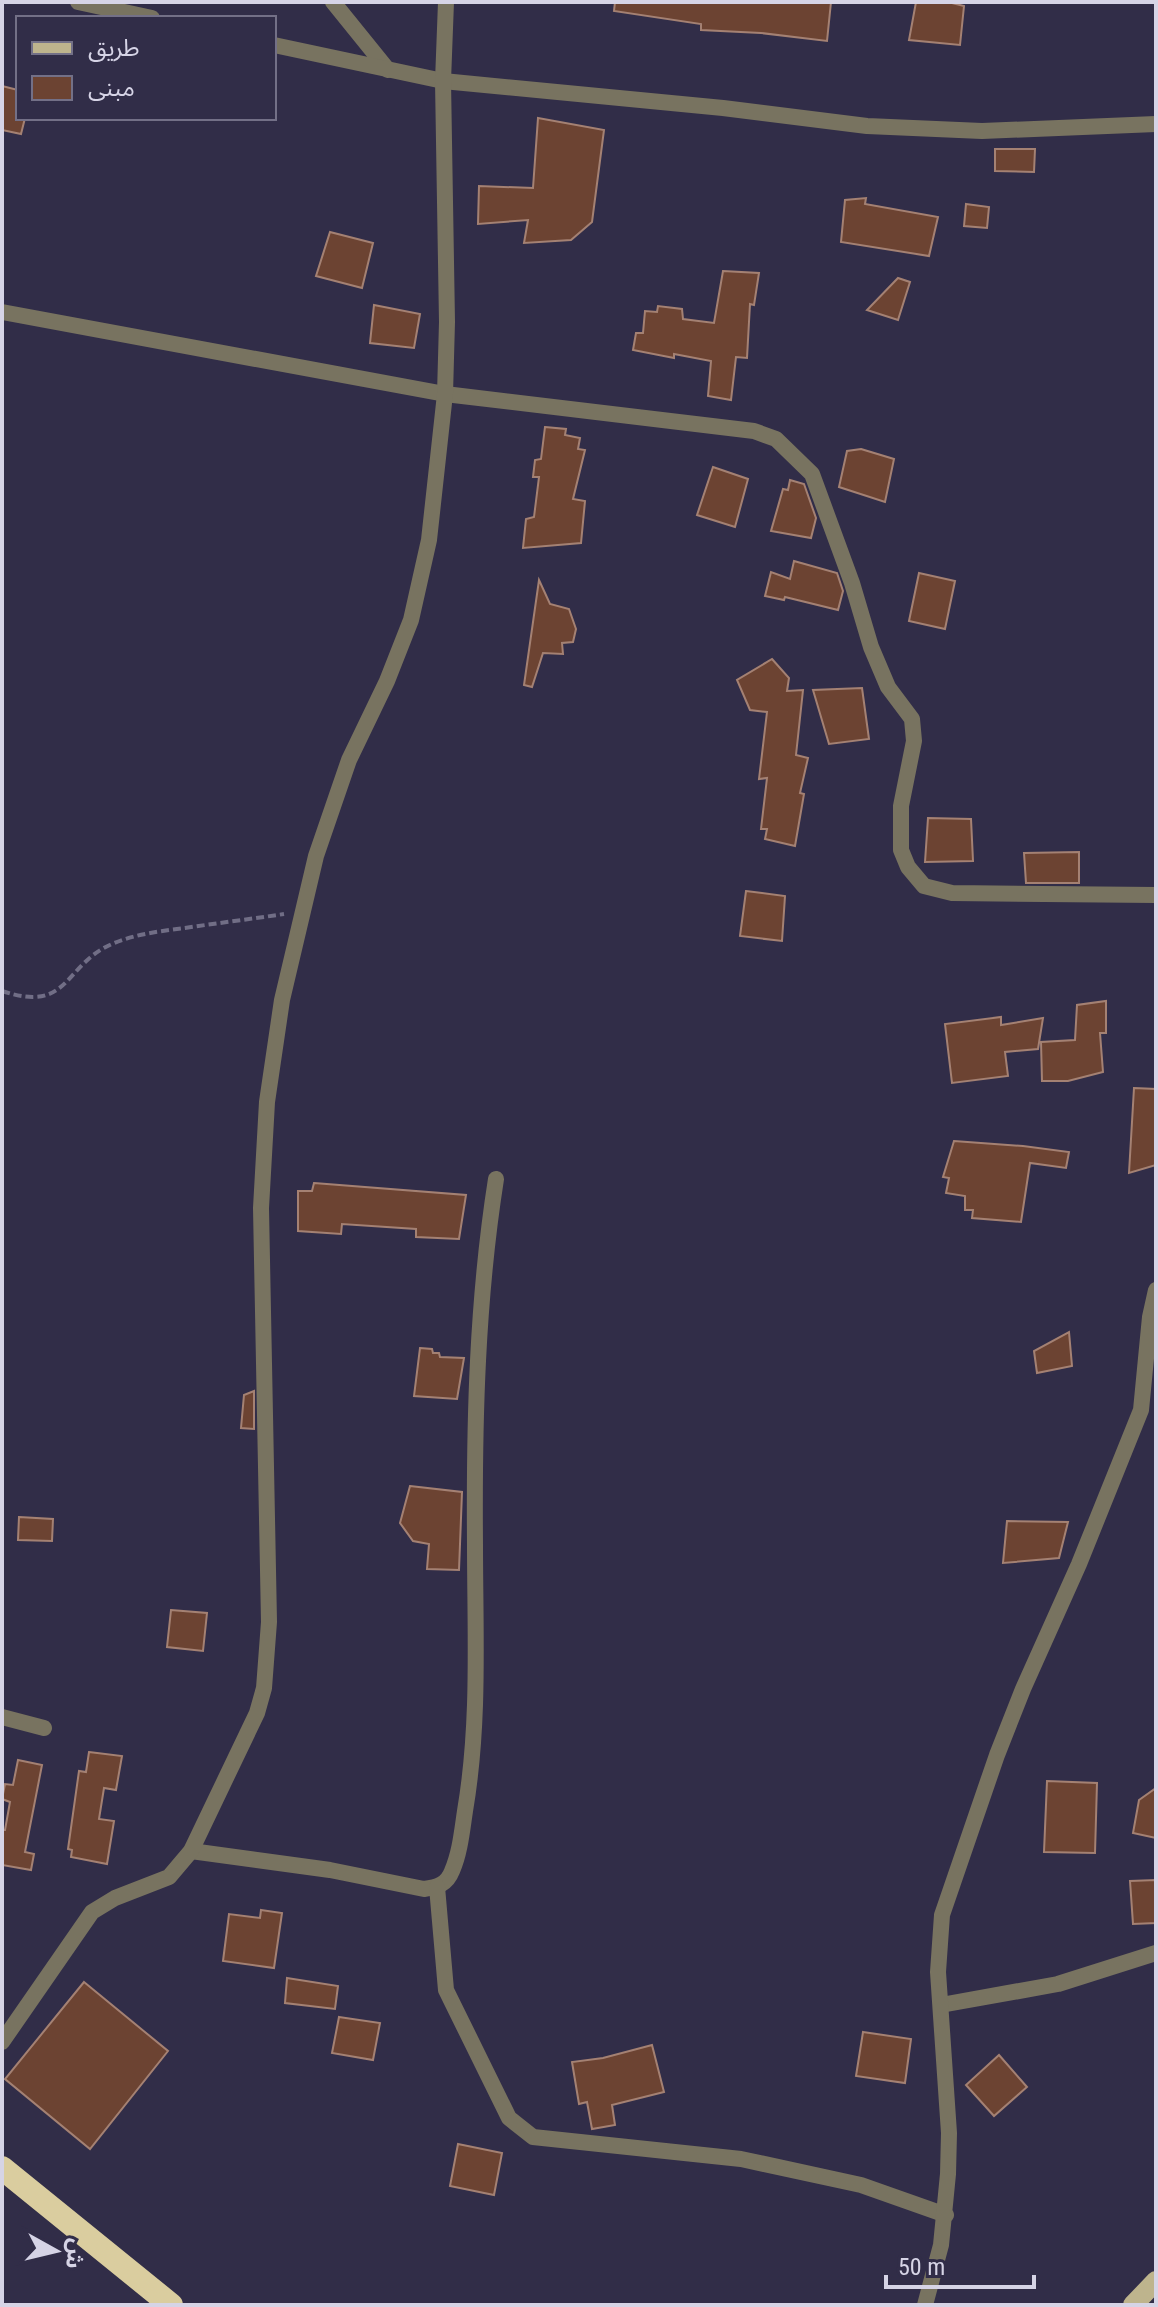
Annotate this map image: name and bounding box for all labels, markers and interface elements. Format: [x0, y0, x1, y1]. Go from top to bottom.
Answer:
legend [16, 16, 276, 120]
text: طريق [88, 34, 140, 63]
text: مبنى [88, 74, 135, 102]
north arrow [16, 2211, 96, 2291]
text: ش [61, 2237, 90, 2270]
scale bar [886, 2239, 1034, 2289]
text: 50 m [898, 2253, 945, 2281]

